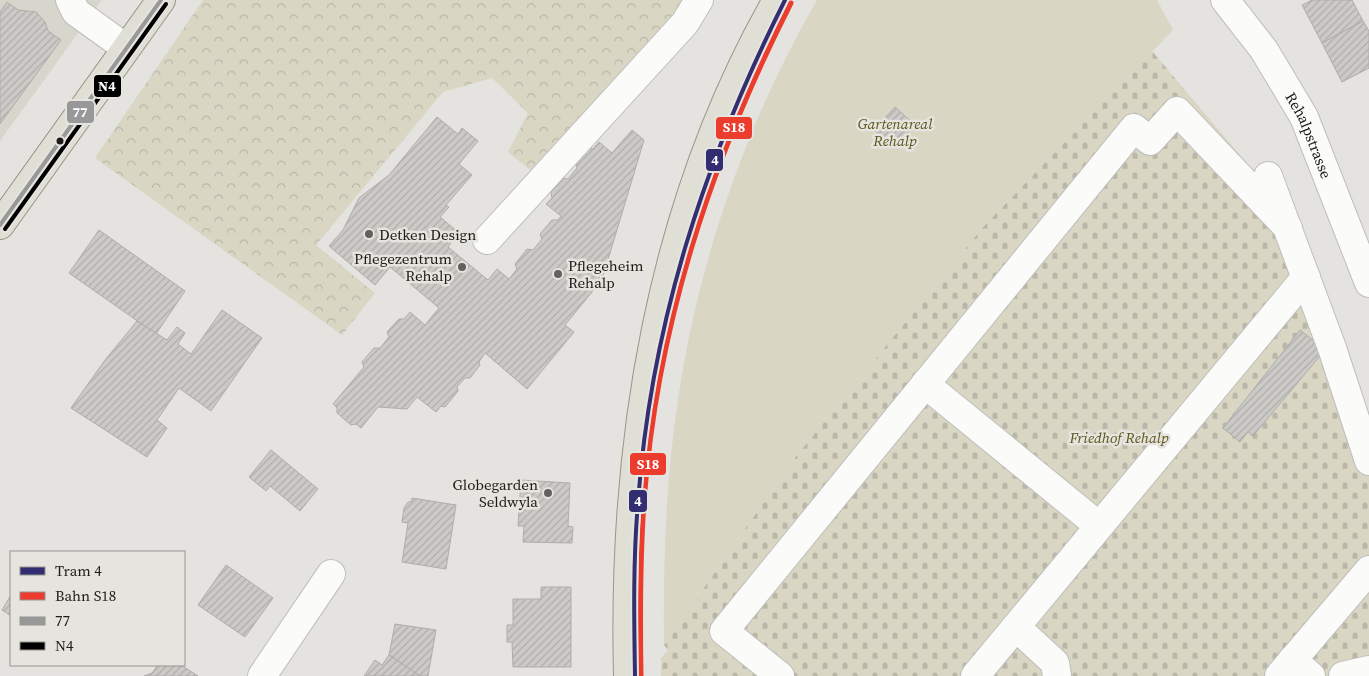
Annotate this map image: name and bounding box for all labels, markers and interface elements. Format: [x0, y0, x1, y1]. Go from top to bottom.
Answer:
line badge: N4 [93, 74, 122, 98]
text: N4 [98, 76, 116, 96]
street label: Rehalpstrasse [1281, 88, 1338, 182]
line badge: 77 [66, 100, 95, 124]
text: 77 [72, 102, 88, 122]
park label: Gartenareal Rehalp [858, 113, 933, 151]
line badge: S18 [715, 116, 753, 140]
text: S18 [723, 117, 745, 137]
unlabelled marker [55, 136, 65, 146]
line badge: 4 [705, 148, 724, 172]
text: 4 [711, 150, 719, 170]
place label: Detken Design [379, 224, 476, 245]
marker: Detken Design [363, 228, 375, 240]
place label: Pflegezentrum Rehalp [354, 248, 452, 286]
place label: Pflegeheim Rehalp [568, 255, 644, 293]
marker: Pflegezentrum Rehalp [456, 261, 468, 273]
marker: Pflegeheim Rehalp [552, 268, 564, 280]
park label: Friedhof Rehalp [1068, 427, 1169, 448]
line badge: S18 [629, 452, 667, 476]
text: S18 [637, 454, 659, 474]
place label: Globegarden Seldwyla [452, 474, 538, 512]
marker: Globegarden Seldwyla [542, 487, 554, 499]
line badge: 4 [628, 489, 648, 513]
text: 4 [634, 491, 642, 511]
legend [10, 551, 185, 666]
text: Tram 4 [55, 560, 102, 581]
text: Bahn S18 [55, 585, 116, 606]
text: 77 [55, 610, 70, 631]
text: N4 [55, 635, 74, 656]

